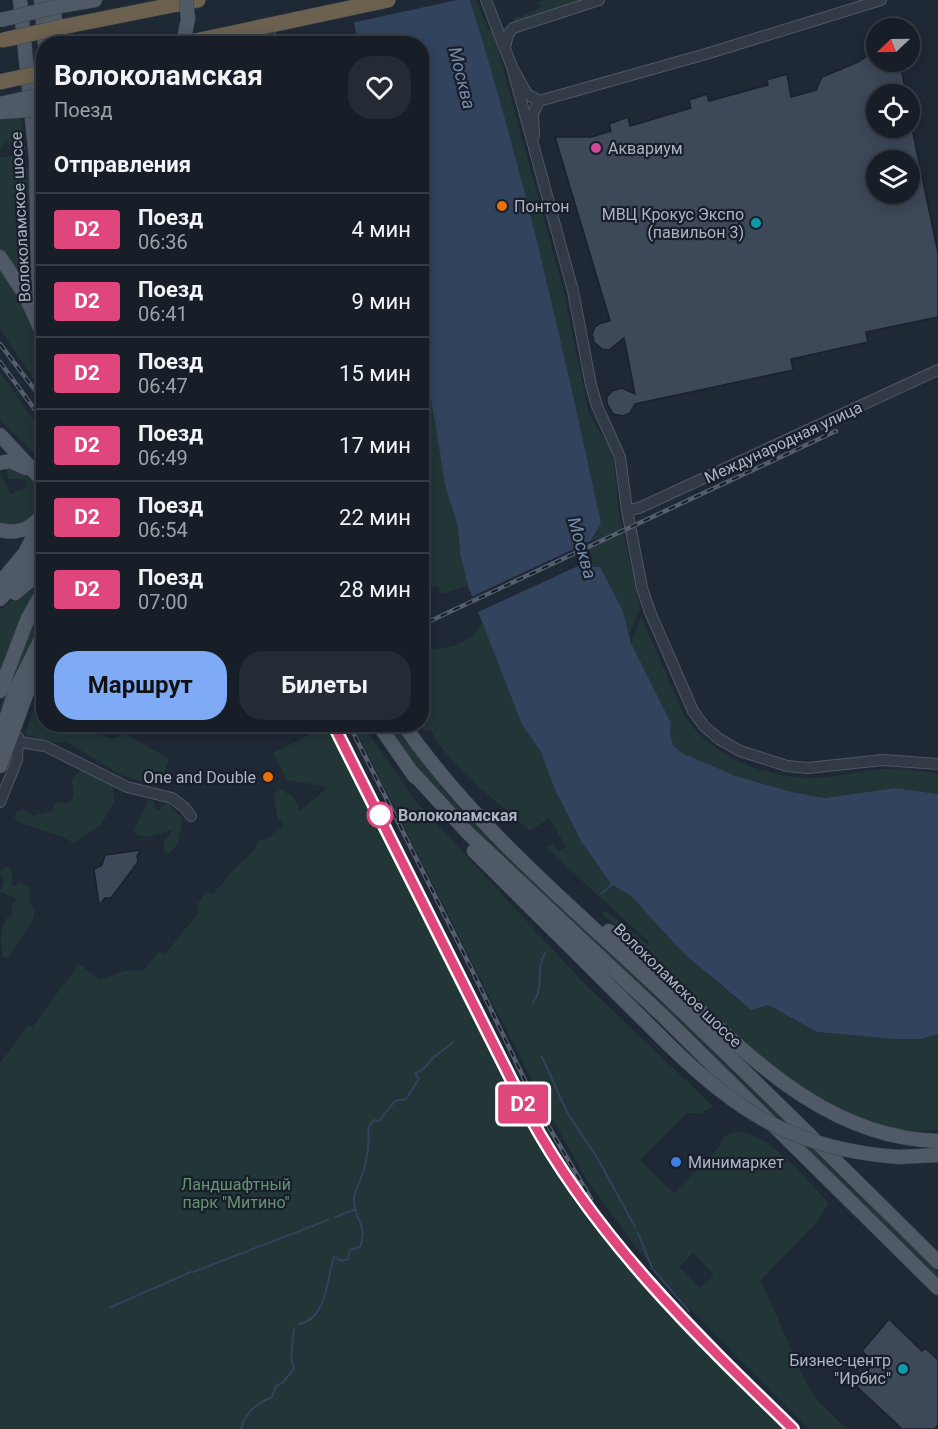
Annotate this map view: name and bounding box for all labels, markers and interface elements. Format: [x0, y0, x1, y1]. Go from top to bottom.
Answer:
north arrow [866, 18, 920, 72]
map controls [866, 18, 920, 204]
water label: Москва [445, 45, 480, 111]
button: heart [348, 56, 411, 119]
text: Волоколамская [54, 59, 263, 92]
button: locate [866, 84, 920, 138]
text: Поезд [54, 98, 113, 122]
street label: Волоколамское шоссе [7, 131, 34, 303]
place label: Аквариум [608, 139, 683, 158]
marker: Аквариум [589, 141, 603, 155]
button: layers [866, 150, 920, 204]
text: Отправления [54, 152, 191, 177]
place label: Понтон [514, 197, 569, 216]
marker: Понтон [495, 199, 509, 213]
text: Поезд [138, 205, 203, 230]
place label: МВЦ Крокус Экспо (павильон 3) [602, 205, 744, 242]
marker: МВЦ Крокус Экспо (павильон 3) [749, 216, 763, 230]
text: D2 [74, 217, 100, 241]
text: 4 мин [351, 217, 411, 242]
text: 06:36 [138, 230, 188, 254]
text: Поезд [138, 277, 203, 302]
text: D2 [74, 289, 100, 313]
text: 9 мин [351, 289, 411, 314]
text: 06:41 [138, 302, 188, 326]
text: Поезд [138, 349, 203, 374]
text: D2 [74, 361, 100, 385]
text: 15 мин [339, 361, 411, 386]
text: 06:47 [138, 374, 188, 398]
street label: Международная улица [701, 398, 865, 487]
text: Поезд [138, 421, 203, 446]
text: D2 [74, 433, 100, 457]
text: 17 мин [339, 433, 411, 458]
text: 06:49 [138, 446, 188, 470]
text: Поезд [138, 493, 203, 518]
text: D2 [74, 505, 100, 529]
text: 22 мин [339, 505, 411, 530]
water label: Москва [564, 515, 601, 581]
text: 06:54 [138, 518, 188, 542]
text: Поезд [138, 565, 203, 590]
text: D2 [74, 577, 100, 601]
text: 28 мин [339, 577, 411, 602]
text: 07:00 [138, 590, 188, 614]
button: Маршрут [54, 651, 227, 720]
button: Билеты [239, 651, 411, 720]
place label: One and Double [143, 768, 256, 787]
marker: One and Double [261, 770, 275, 784]
marker: Волоколамская [367, 802, 393, 828]
place label: Волоколамская [398, 806, 517, 825]
street label: Волоколамское шоссе [610, 919, 746, 1051]
line badge: D2 [496, 1084, 550, 1124]
text: D2 [510, 1092, 536, 1116]
place label: Минимаркет [688, 1153, 784, 1172]
marker: Минимаркет [669, 1155, 683, 1169]
park label: Ландшафтный парк "Митино" [181, 1175, 291, 1212]
place label: Бизнес-центр "Ирбис" [789, 1351, 891, 1388]
marker: Бизнес-центр "Ирбис" [896, 1362, 910, 1376]

